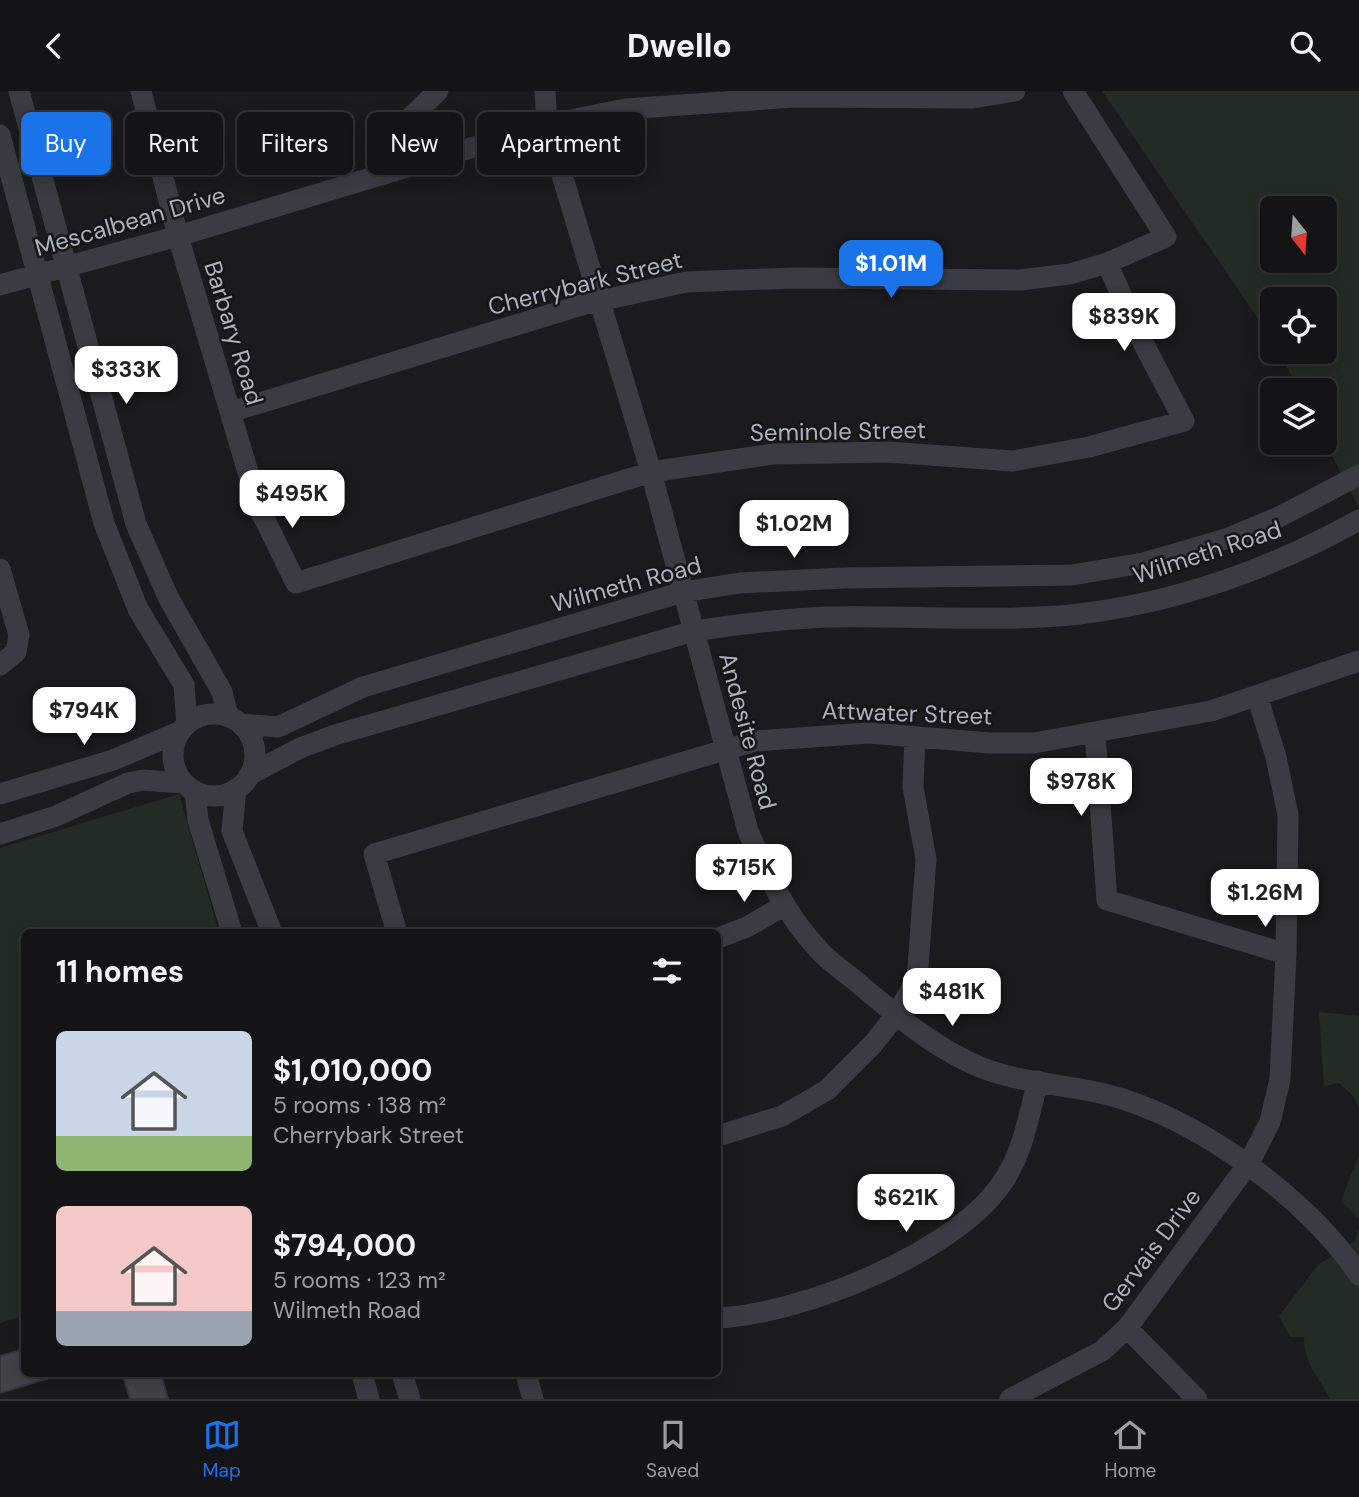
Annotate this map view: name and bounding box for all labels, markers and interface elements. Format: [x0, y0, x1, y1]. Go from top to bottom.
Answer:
text: Dwello [627, 25, 732, 67]
icon: back [35, 27, 73, 65]
icon: search [1286, 27, 1324, 65]
chip: Buy [21, 112, 111, 175]
chip: Rent [125, 112, 223, 175]
chip: Filters [237, 112, 353, 175]
chip: New [367, 112, 463, 175]
chip: Apartment [477, 112, 645, 175]
street label: Mescalbean Drive [31, 179, 229, 263]
north arrow [1260, 196, 1337, 273]
map controls [1260, 196, 1337, 455]
pin: $1.01M [834, 241, 948, 300]
street label: Cherrybark Street [485, 244, 685, 322]
text: $1.01M [855, 248, 927, 278]
street label: Barbary Road [197, 257, 271, 409]
button: locate [1260, 287, 1337, 364]
pin: $839K [1075, 293, 1173, 353]
text: $839K [1088, 301, 1160, 331]
pin: $333K [77, 347, 175, 406]
text: $333K [91, 354, 161, 384]
button: layers [1260, 378, 1337, 455]
street label: Seminole Street [750, 414, 926, 448]
pin: $495K [243, 471, 341, 530]
text: $495K [256, 478, 328, 508]
pin: $1.02M [737, 501, 851, 560]
text: $1.02M [756, 508, 832, 538]
street label: Wilmeth Road [1129, 513, 1285, 591]
street label: Wilmeth Road [547, 549, 705, 619]
street label: Andesite Road [712, 649, 784, 813]
pin: $794K [35, 687, 133, 747]
text: $794K [49, 695, 119, 725]
street label: Attwater Street [821, 695, 993, 731]
pin: $978K [1032, 759, 1130, 818]
text: $978K [1046, 766, 1116, 796]
pin: $715K [695, 845, 793, 904]
text: $715K [712, 852, 776, 882]
pin: $1.26M [1208, 869, 1322, 929]
text: $1.26M [1227, 877, 1303, 907]
text: 11 homes [56, 952, 184, 991]
icon: filters [648, 952, 686, 990]
pin: $481K [903, 969, 1001, 1028]
text: $481K [919, 976, 985, 1006]
text: $1,010,000 [273, 1051, 432, 1090]
icon: home [112, 1059, 196, 1143]
text: 5 rooms · 138 m² [273, 1090, 446, 1120]
text: Cherrybark Street [273, 1120, 464, 1150]
pin: $621K [857, 1175, 955, 1234]
text: $621K [874, 1182, 938, 1212]
street label: Gervais Drive [1094, 1182, 1208, 1318]
text: $794,000 [273, 1226, 416, 1265]
icon: home [112, 1234, 196, 1318]
text: 5 rooms · 123 m² [273, 1265, 446, 1295]
text: Wilmeth Road [273, 1295, 421, 1325]
tab: Map [203, 1416, 241, 1483]
tab: Saved [646, 1416, 699, 1483]
tab: Home [1104, 1416, 1156, 1483]

